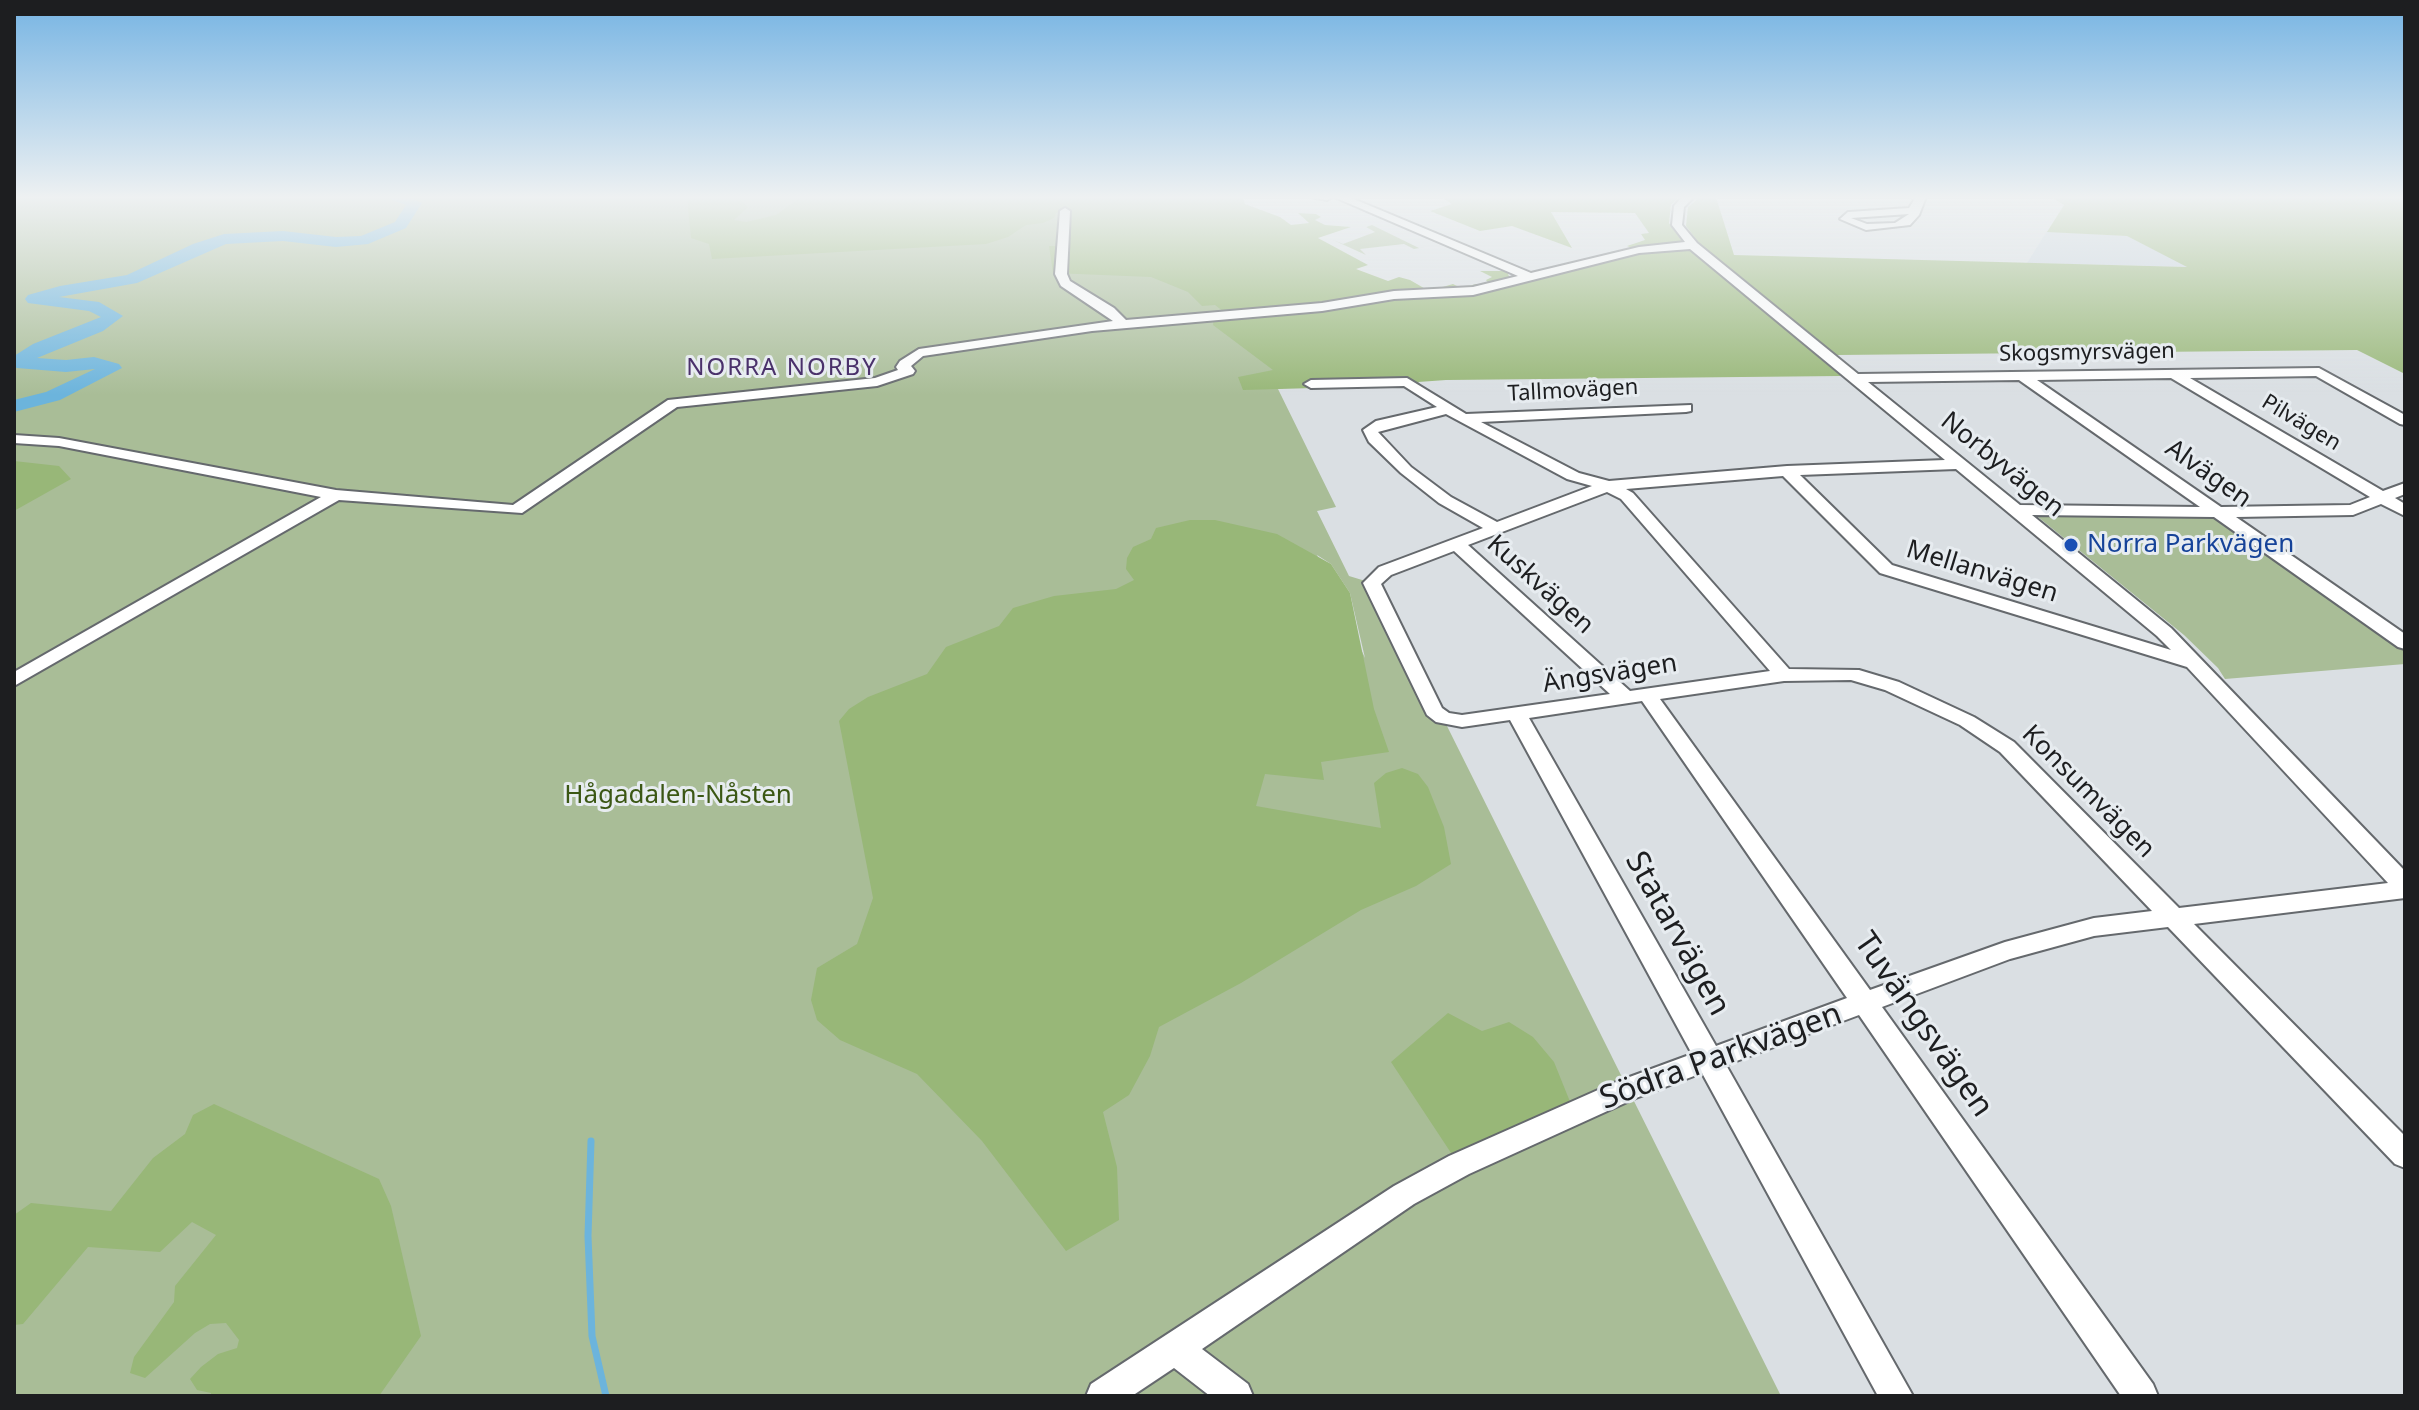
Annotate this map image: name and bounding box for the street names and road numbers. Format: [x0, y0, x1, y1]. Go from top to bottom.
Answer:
street label: Skogsmyrsvägen [1999, 338, 2175, 368]
street label: Tallmovägen [1507, 374, 1639, 408]
street label: Pilvägen [2257, 389, 2345, 457]
street label: Norbyvägen [1934, 406, 2070, 524]
street label: Alvägen [2159, 433, 2257, 515]
street label: Kuskvägen [1480, 529, 1600, 641]
street label: Mellanvägen [1902, 534, 2062, 610]
street label: Ängsvägen [1541, 648, 1679, 700]
street label: Konsumvägen [2015, 719, 2161, 865]
street label: Statarvägen [1616, 845, 1738, 1023]
street label: Tuvängsvägen [1845, 925, 2001, 1125]
street label: Södra Parkvägen [1595, 995, 1847, 1119]

